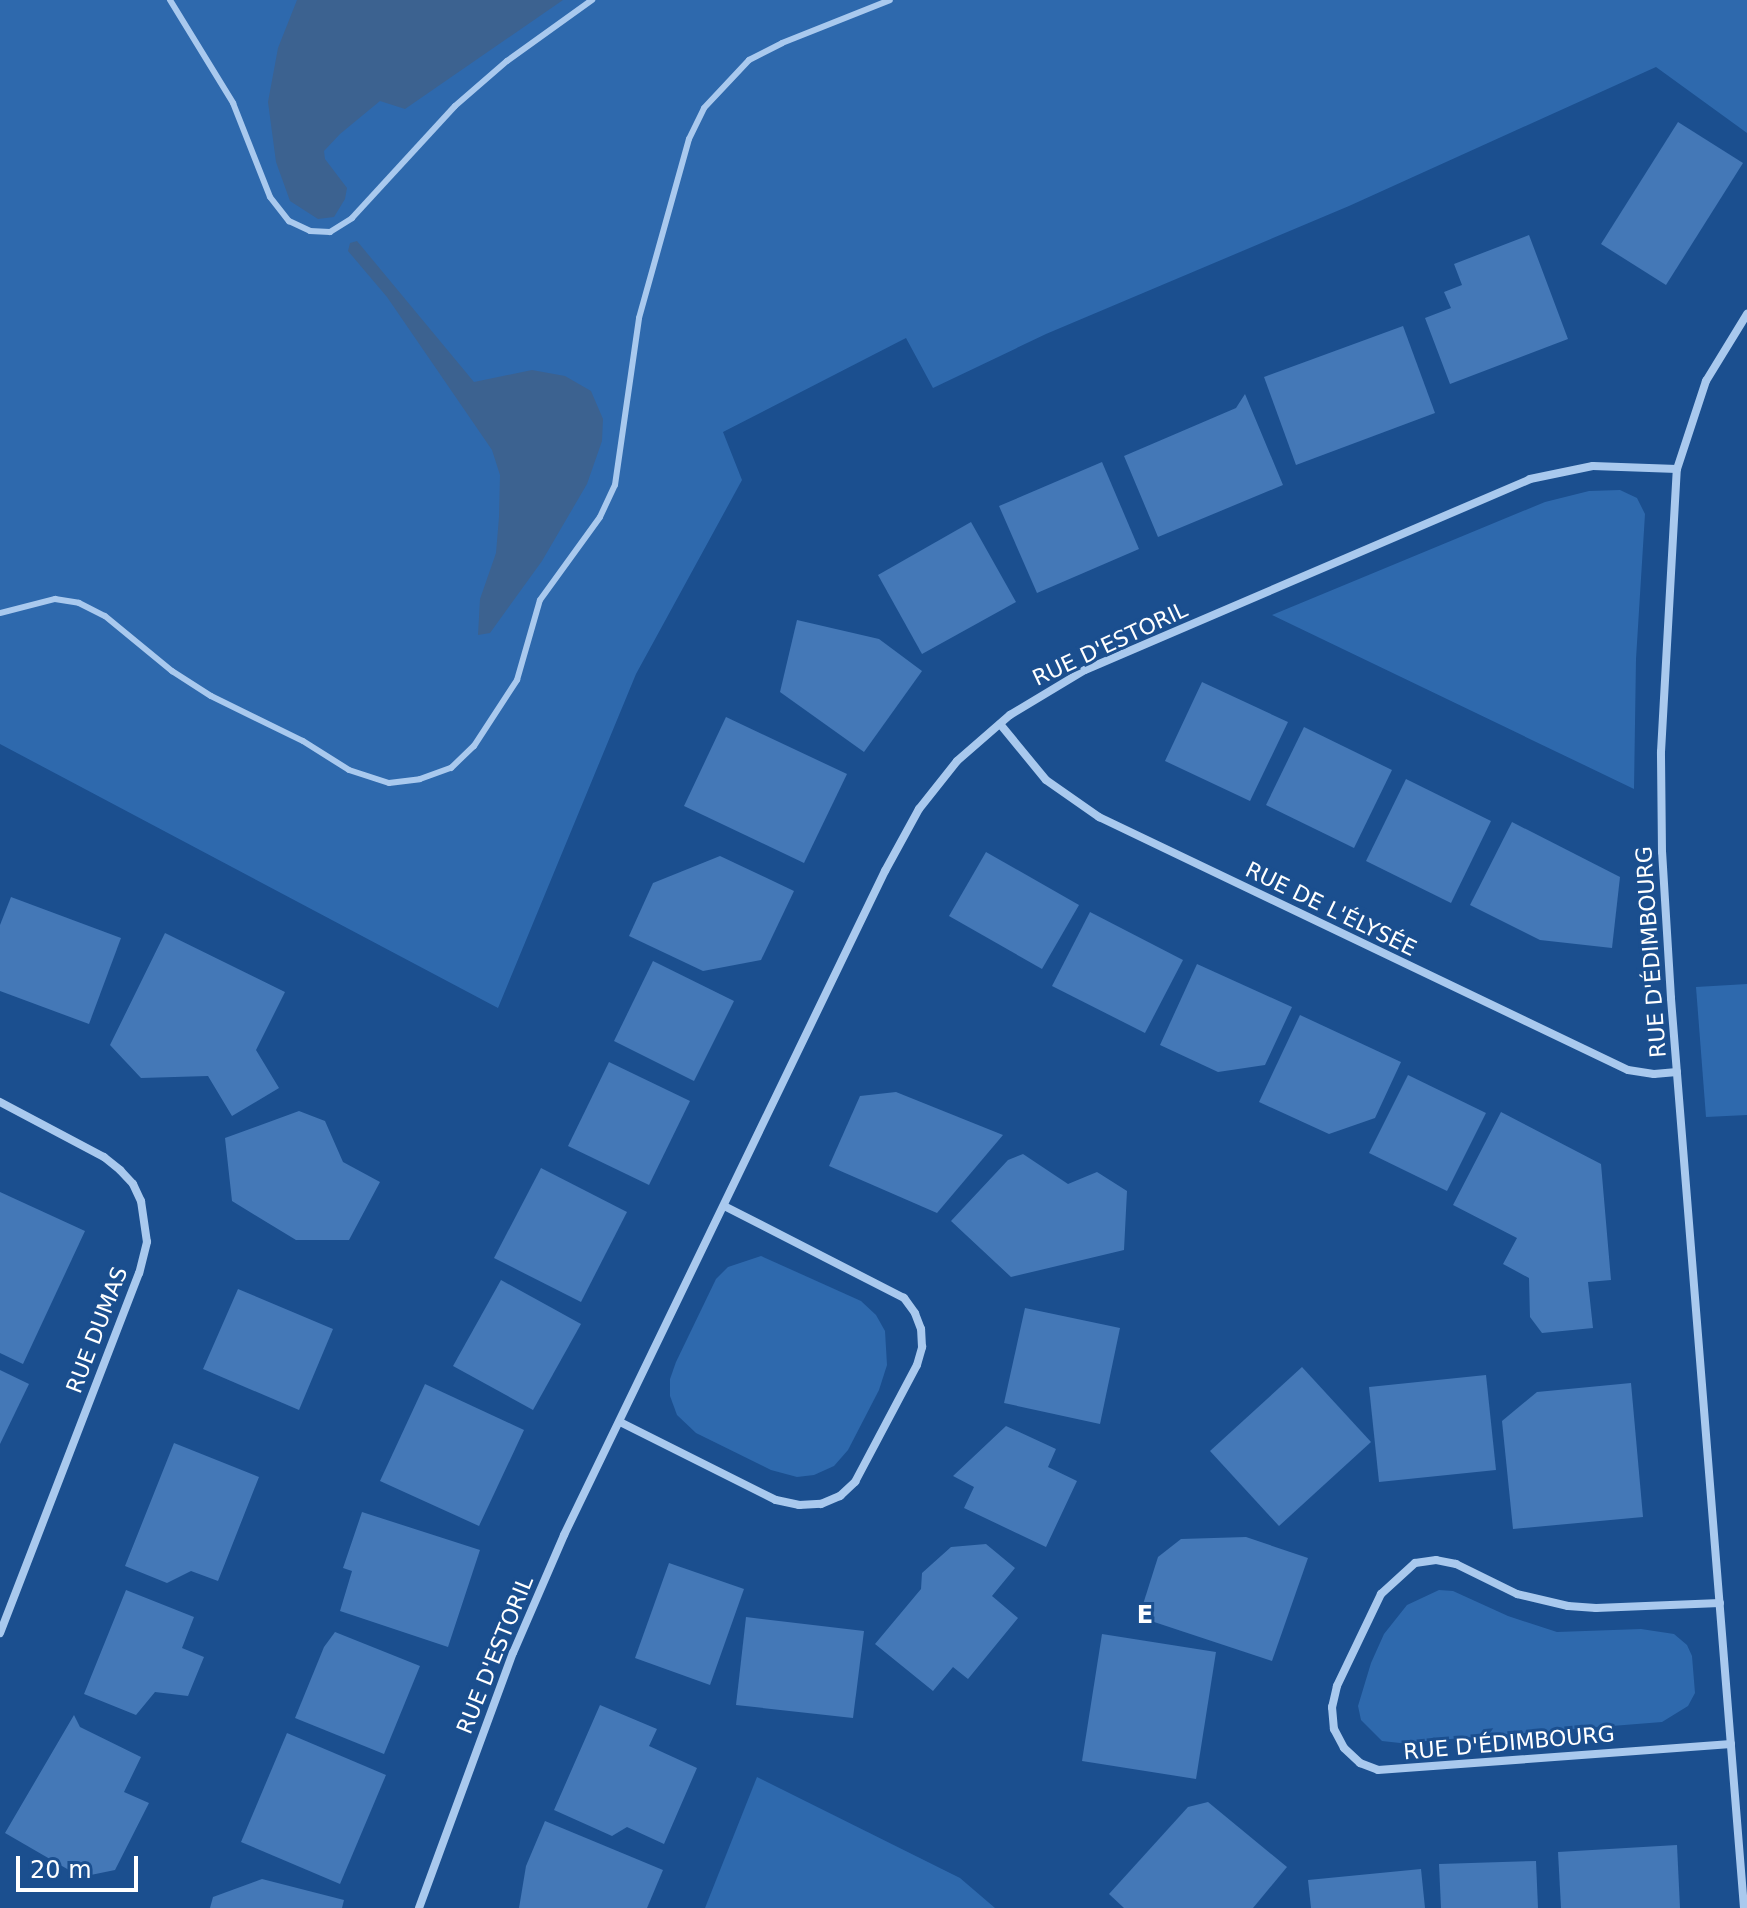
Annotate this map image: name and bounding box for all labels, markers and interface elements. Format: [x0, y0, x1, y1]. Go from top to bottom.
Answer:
street label: RUE D'ESTORIL [1028, 597, 1192, 691]
street label: RUE D'ÉDIMBOURG [1630, 845, 1672, 1059]
street label: RUE DE L'ÉLYSÉE [1241, 856, 1421, 962]
street label: RUE DUMAS [61, 1263, 133, 1397]
street label: RUE D'ESTORIL [451, 1572, 539, 1738]
district label: E [1137, 1602, 1153, 1630]
street label: RUE D'ÉDIMBOURG [1402, 1721, 1616, 1765]
scale bar [20, 1840, 142, 1890]
text: 20 m [30, 1856, 92, 1884]

